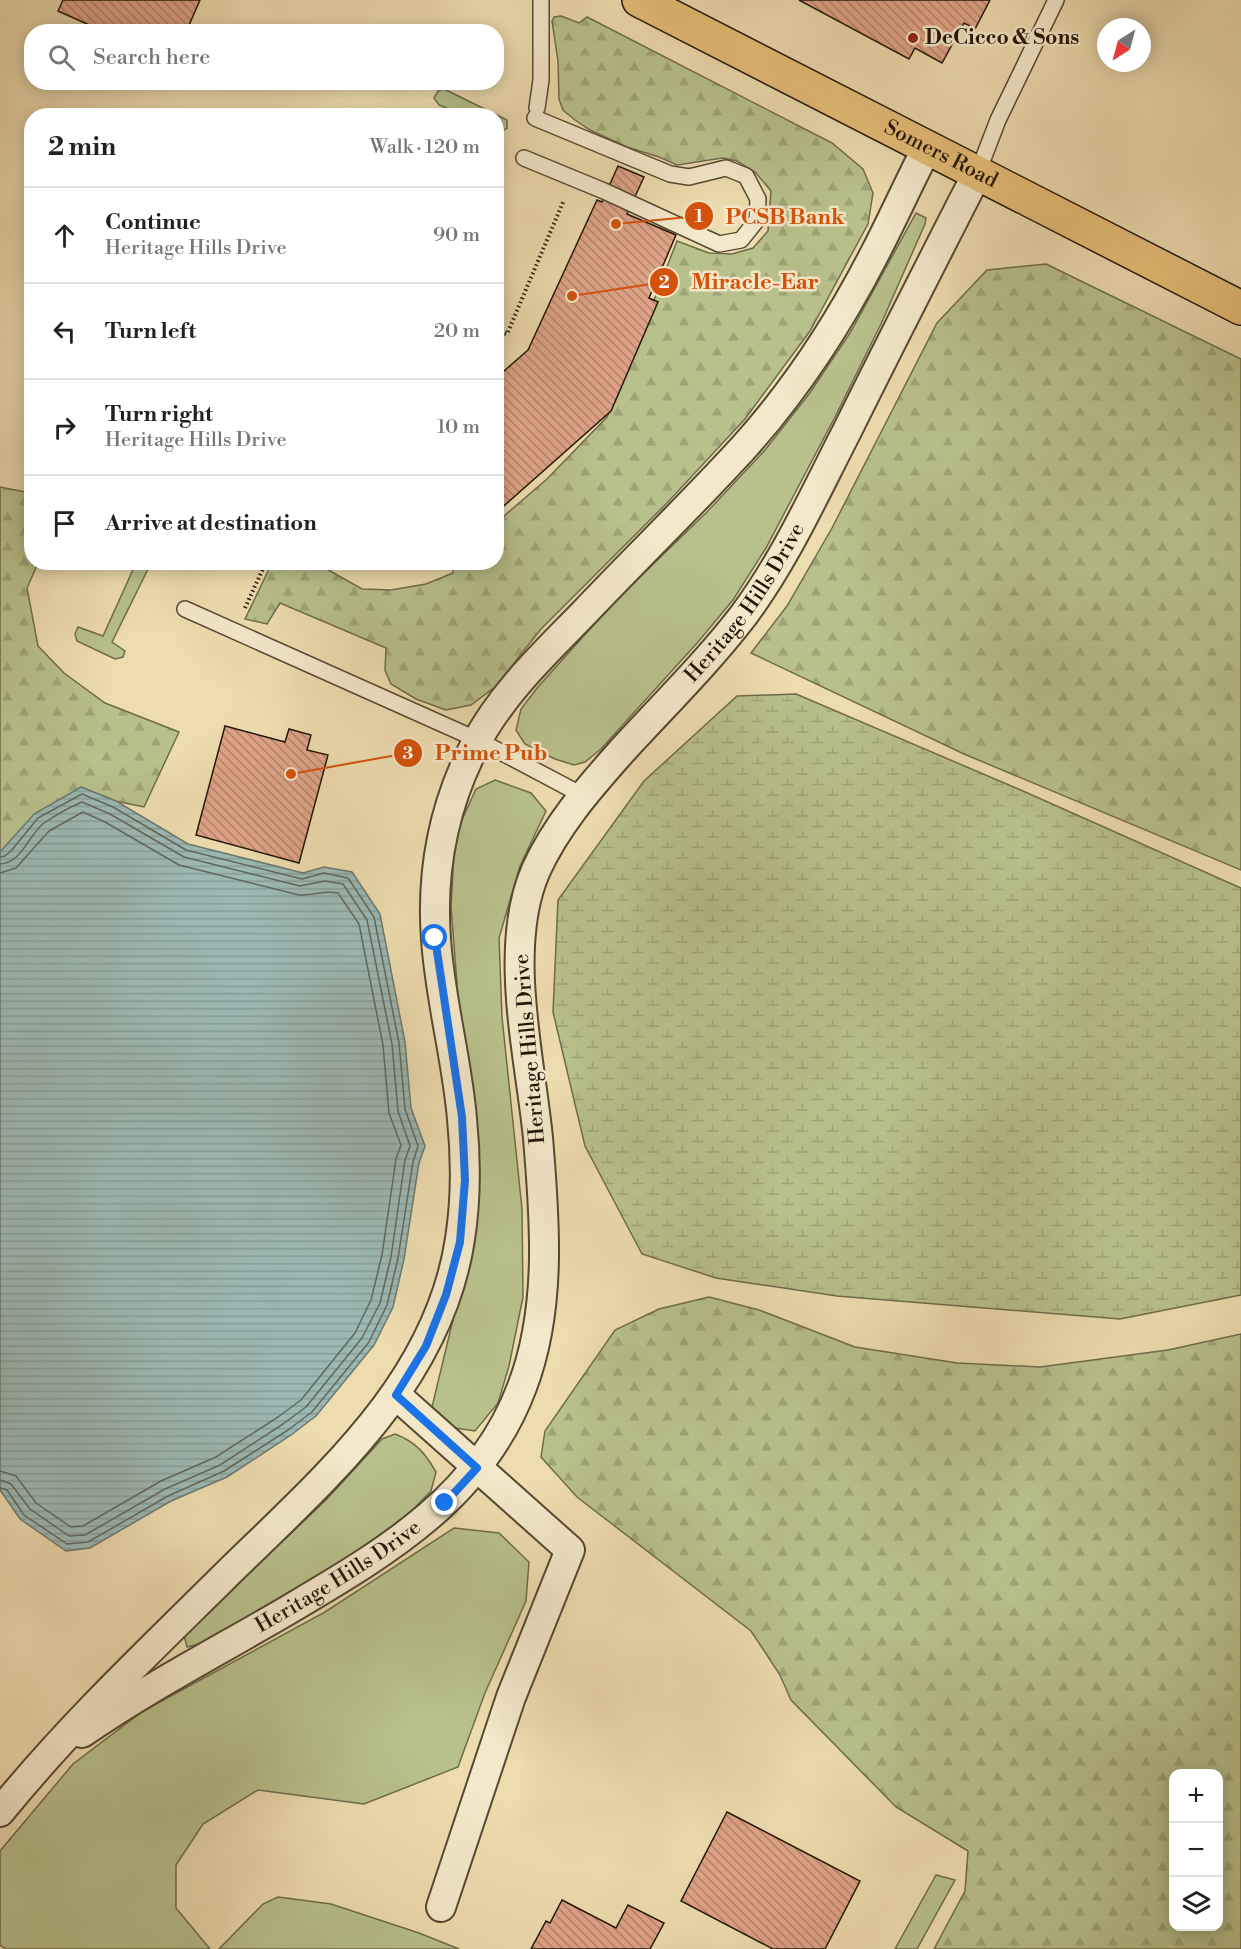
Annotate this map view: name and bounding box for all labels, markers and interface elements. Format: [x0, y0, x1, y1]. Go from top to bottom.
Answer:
north arrow [1097, 18, 1151, 72]
search box [24, 24, 504, 90]
place label: DeCicco & Sons [925, 25, 1079, 51]
marker: DeCicco & Sons [906, 31, 920, 45]
icon: search [45, 41, 78, 74]
text: Search here [93, 44, 210, 71]
street label: Somers Road [880, 115, 1002, 194]
text: 2 min [48, 131, 116, 163]
text: Walk · 120 m [370, 135, 480, 160]
callout: PCSB Bank [684, 196, 857, 236]
text: PCSB Bank [725, 204, 845, 231]
text: 1 [695, 205, 704, 228]
text: Continue [105, 209, 201, 236]
icon: ahead [48, 219, 81, 252]
text: 90 m [433, 223, 480, 248]
text: Heritage Hills Drive [105, 236, 287, 261]
callout: Miracle-Ear [649, 262, 831, 302]
text: Miracle-Ear [691, 269, 819, 296]
text: 2 [658, 271, 670, 294]
icon: left [48, 315, 81, 348]
text: Turn left [105, 318, 196, 345]
text: 20 m [434, 319, 480, 344]
text: Turn right [105, 401, 213, 428]
icon: right [48, 411, 81, 444]
text: 10 m [437, 415, 480, 440]
text: Heritage Hills Drive [105, 428, 287, 453]
icon: arrive [48, 507, 81, 540]
text: Arrive at destination [105, 510, 317, 537]
street label: Heritage Hills Drive [679, 519, 811, 688]
callout: Prime Pub [393, 733, 560, 773]
text: Prime Pub [435, 740, 547, 767]
text: 3 [403, 742, 414, 765]
route start [421, 924, 447, 950]
street label: Heritage Hills Drive [509, 953, 551, 1145]
route end [431, 1489, 457, 1515]
street label: Heritage Hills Drive [251, 1515, 426, 1639]
map controls [1169, 1769, 1223, 1931]
button: + [1169, 1769, 1223, 1823]
button: − [1169, 1823, 1223, 1877]
button: layers [1169, 1877, 1223, 1931]

